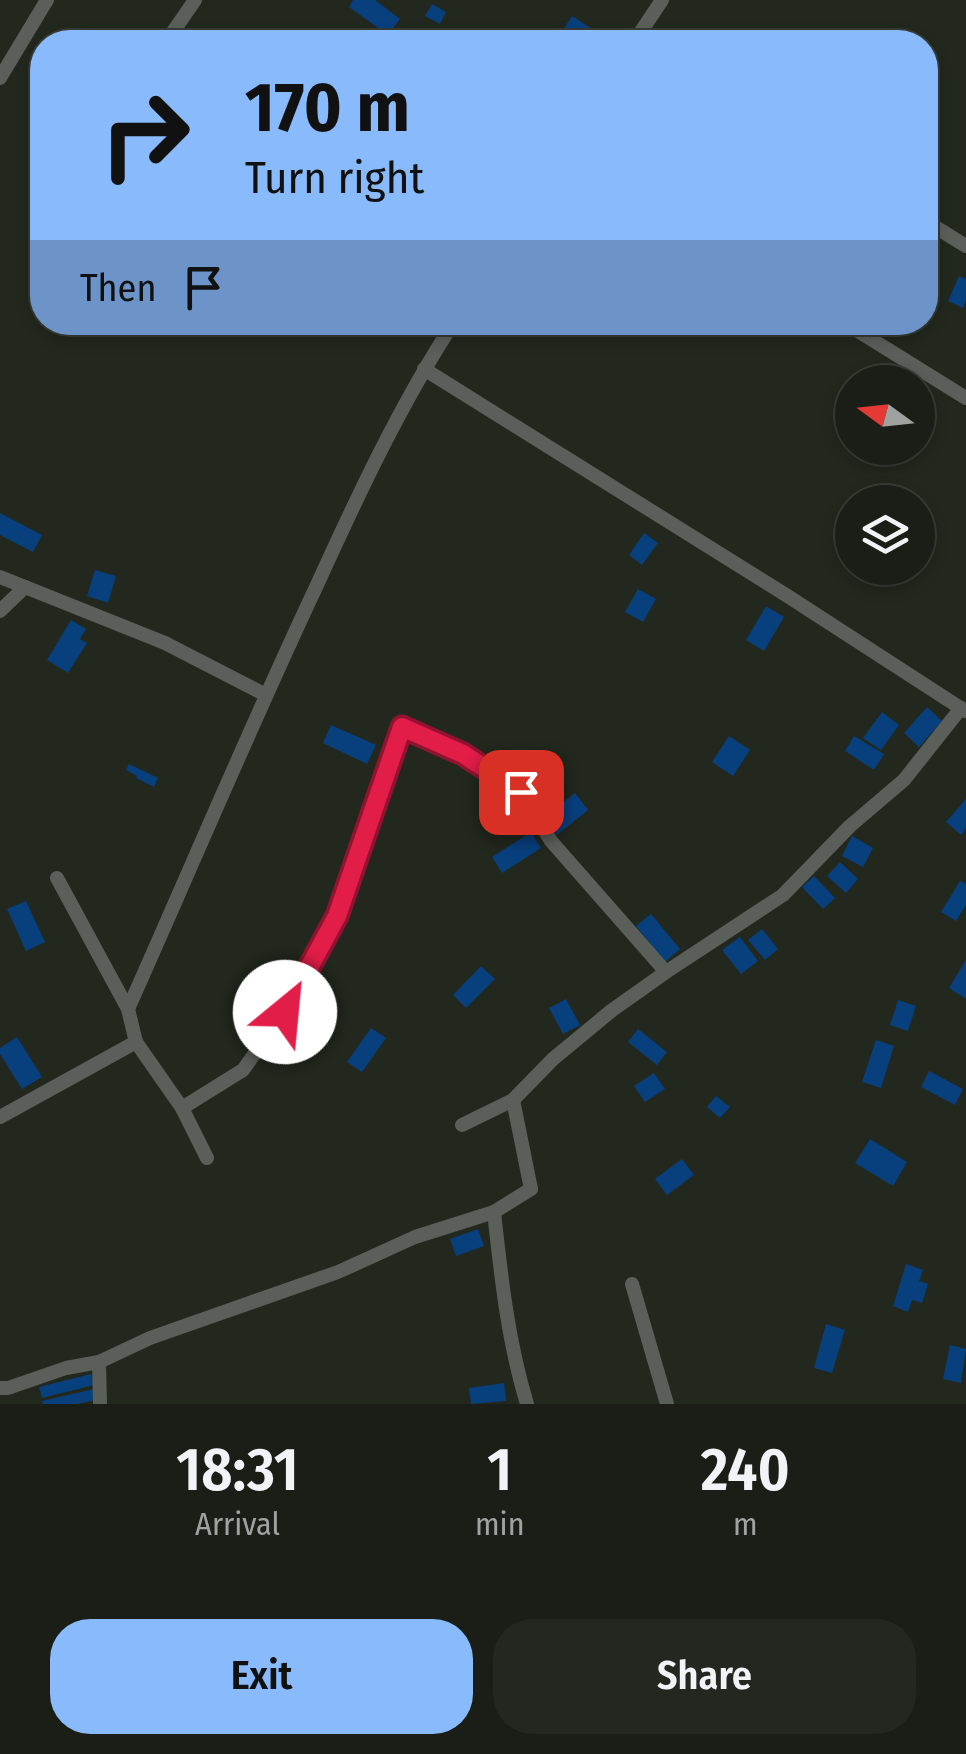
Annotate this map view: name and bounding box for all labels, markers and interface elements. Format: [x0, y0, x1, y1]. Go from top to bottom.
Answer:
text: 170 m [245, 66, 410, 150]
icon: right [80, 70, 210, 200]
text: Turn right [245, 151, 424, 205]
icon: arrive [176, 260, 231, 315]
text: Then [80, 265, 156, 311]
north arrow [835, 365, 935, 465]
map controls [835, 365, 935, 585]
button: layers [835, 485, 935, 585]
pin [479, 750, 564, 835]
icon: arrive [494, 765, 549, 820]
position arrow [233, 960, 337, 1064]
text: 18:31 [176, 1434, 299, 1506]
text: 1 [487, 1434, 512, 1506]
text: 240 [701, 1434, 790, 1506]
text: Arrival [195, 1505, 280, 1543]
text: min [475, 1505, 525, 1543]
text: m [733, 1505, 758, 1543]
button: Exit [50, 1619, 473, 1734]
button: Share [493, 1619, 916, 1734]

